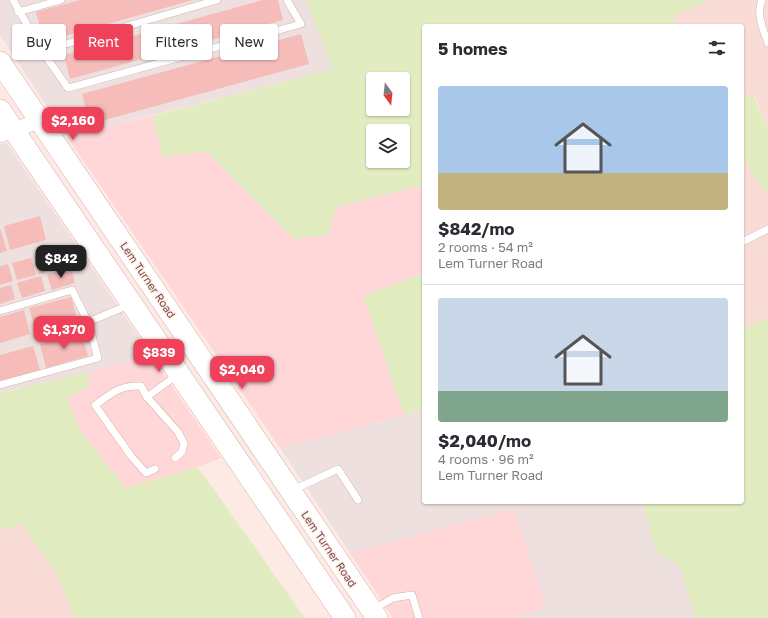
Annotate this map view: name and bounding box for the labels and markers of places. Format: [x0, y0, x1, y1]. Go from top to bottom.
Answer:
pin: $2,160 [40, 107, 106, 141]
pin: $842 [37, 245, 85, 279]
pin: $1,370 [31, 316, 97, 350]
pin: $839 [135, 339, 183, 373]
pin: $2,040 [209, 356, 275, 390]

